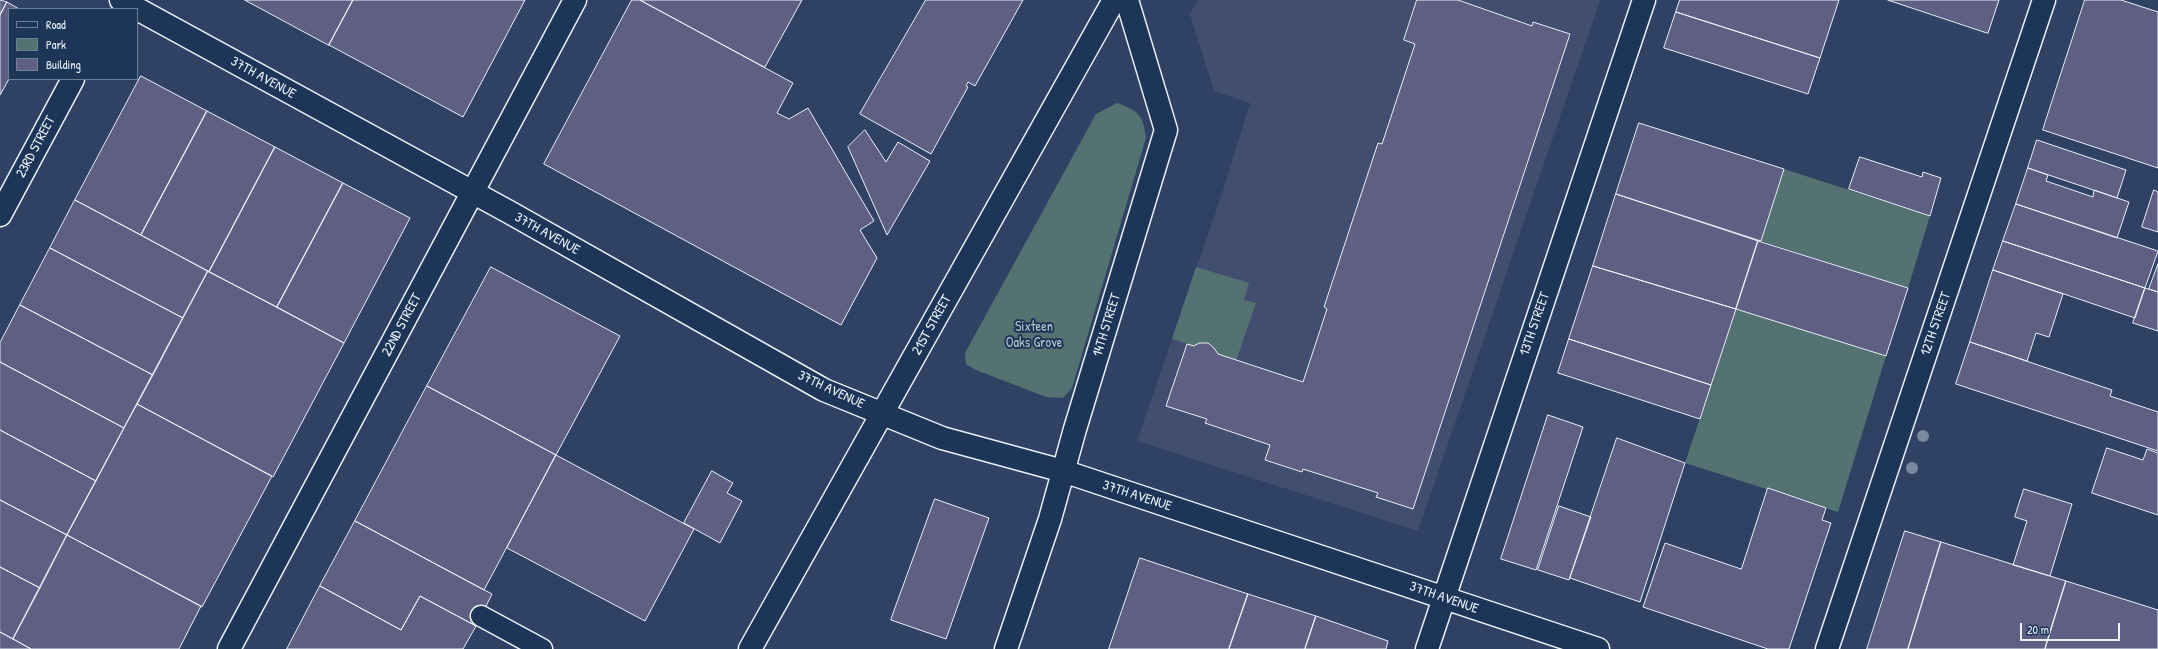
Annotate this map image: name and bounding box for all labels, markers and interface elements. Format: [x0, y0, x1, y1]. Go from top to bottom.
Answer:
legend [8, 8, 138, 80]
text: Road [46, 16, 66, 33]
text: Park [46, 36, 66, 53]
street label: 37TH AVENUE [228, 53, 298, 103]
text: Building [46, 56, 81, 73]
street label: 23RD STREET [13, 113, 59, 181]
street label: 37TH AVENUE [512, 209, 582, 259]
street label: 13TH STREET [1516, 290, 1554, 358]
street label: 12TH STREET [1917, 290, 1955, 358]
street label: 22ND STREET [378, 291, 426, 359]
street label: 21ST STREET [909, 292, 955, 358]
street label: 14TH STREET [1089, 292, 1125, 358]
park label: Sixteen Oaks Grove [1006, 319, 1062, 352]
street label: 37TH AVENUE [795, 367, 867, 413]
street label: 37TH AVENUE [1100, 477, 1174, 515]
street label: 37TH AVENUE [1407, 578, 1481, 618]
scale bar [2022, 615, 2122, 641]
text: 20 m [2027, 621, 2049, 638]

